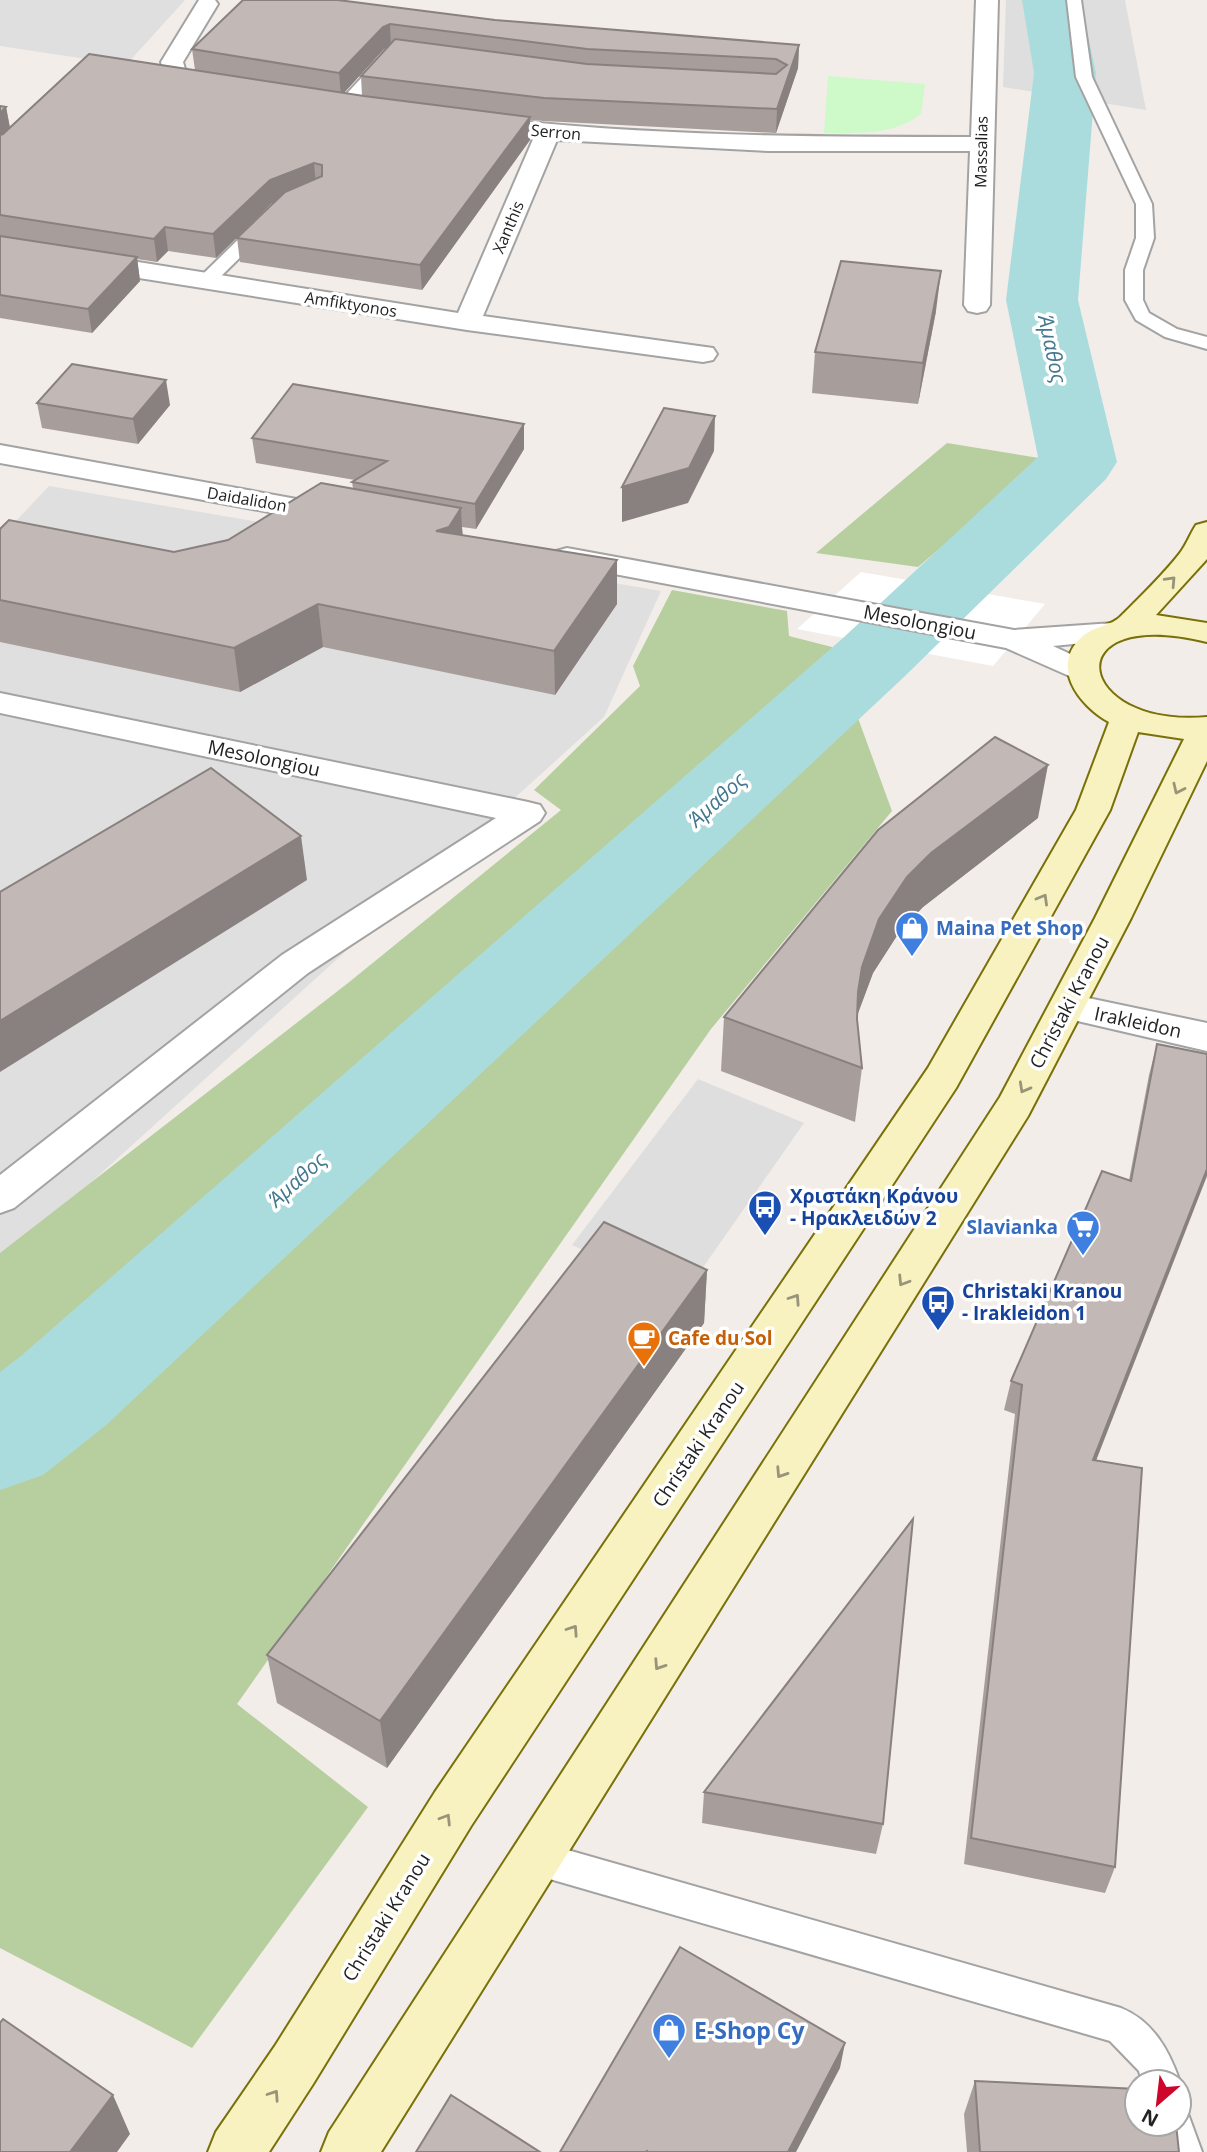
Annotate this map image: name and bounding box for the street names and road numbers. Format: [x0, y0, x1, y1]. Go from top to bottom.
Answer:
street label: Massalias [969, 116, 993, 188]
street label: Serron [530, 119, 582, 145]
street label: Xanthis [487, 197, 529, 257]
street label: Amfiktyonos [303, 286, 399, 322]
street label: Daidalidon [205, 481, 289, 517]
street label: Mesolongiou [861, 598, 979, 646]
street label: Mesolongiou [205, 733, 323, 783]
street label: Christaki Kranou [1023, 931, 1115, 1073]
street label: Irakleidon [1092, 1000, 1184, 1044]
street label: Christaki Kranou [646, 1376, 750, 1512]
street label: Christaki Kranou [336, 1848, 436, 1986]

